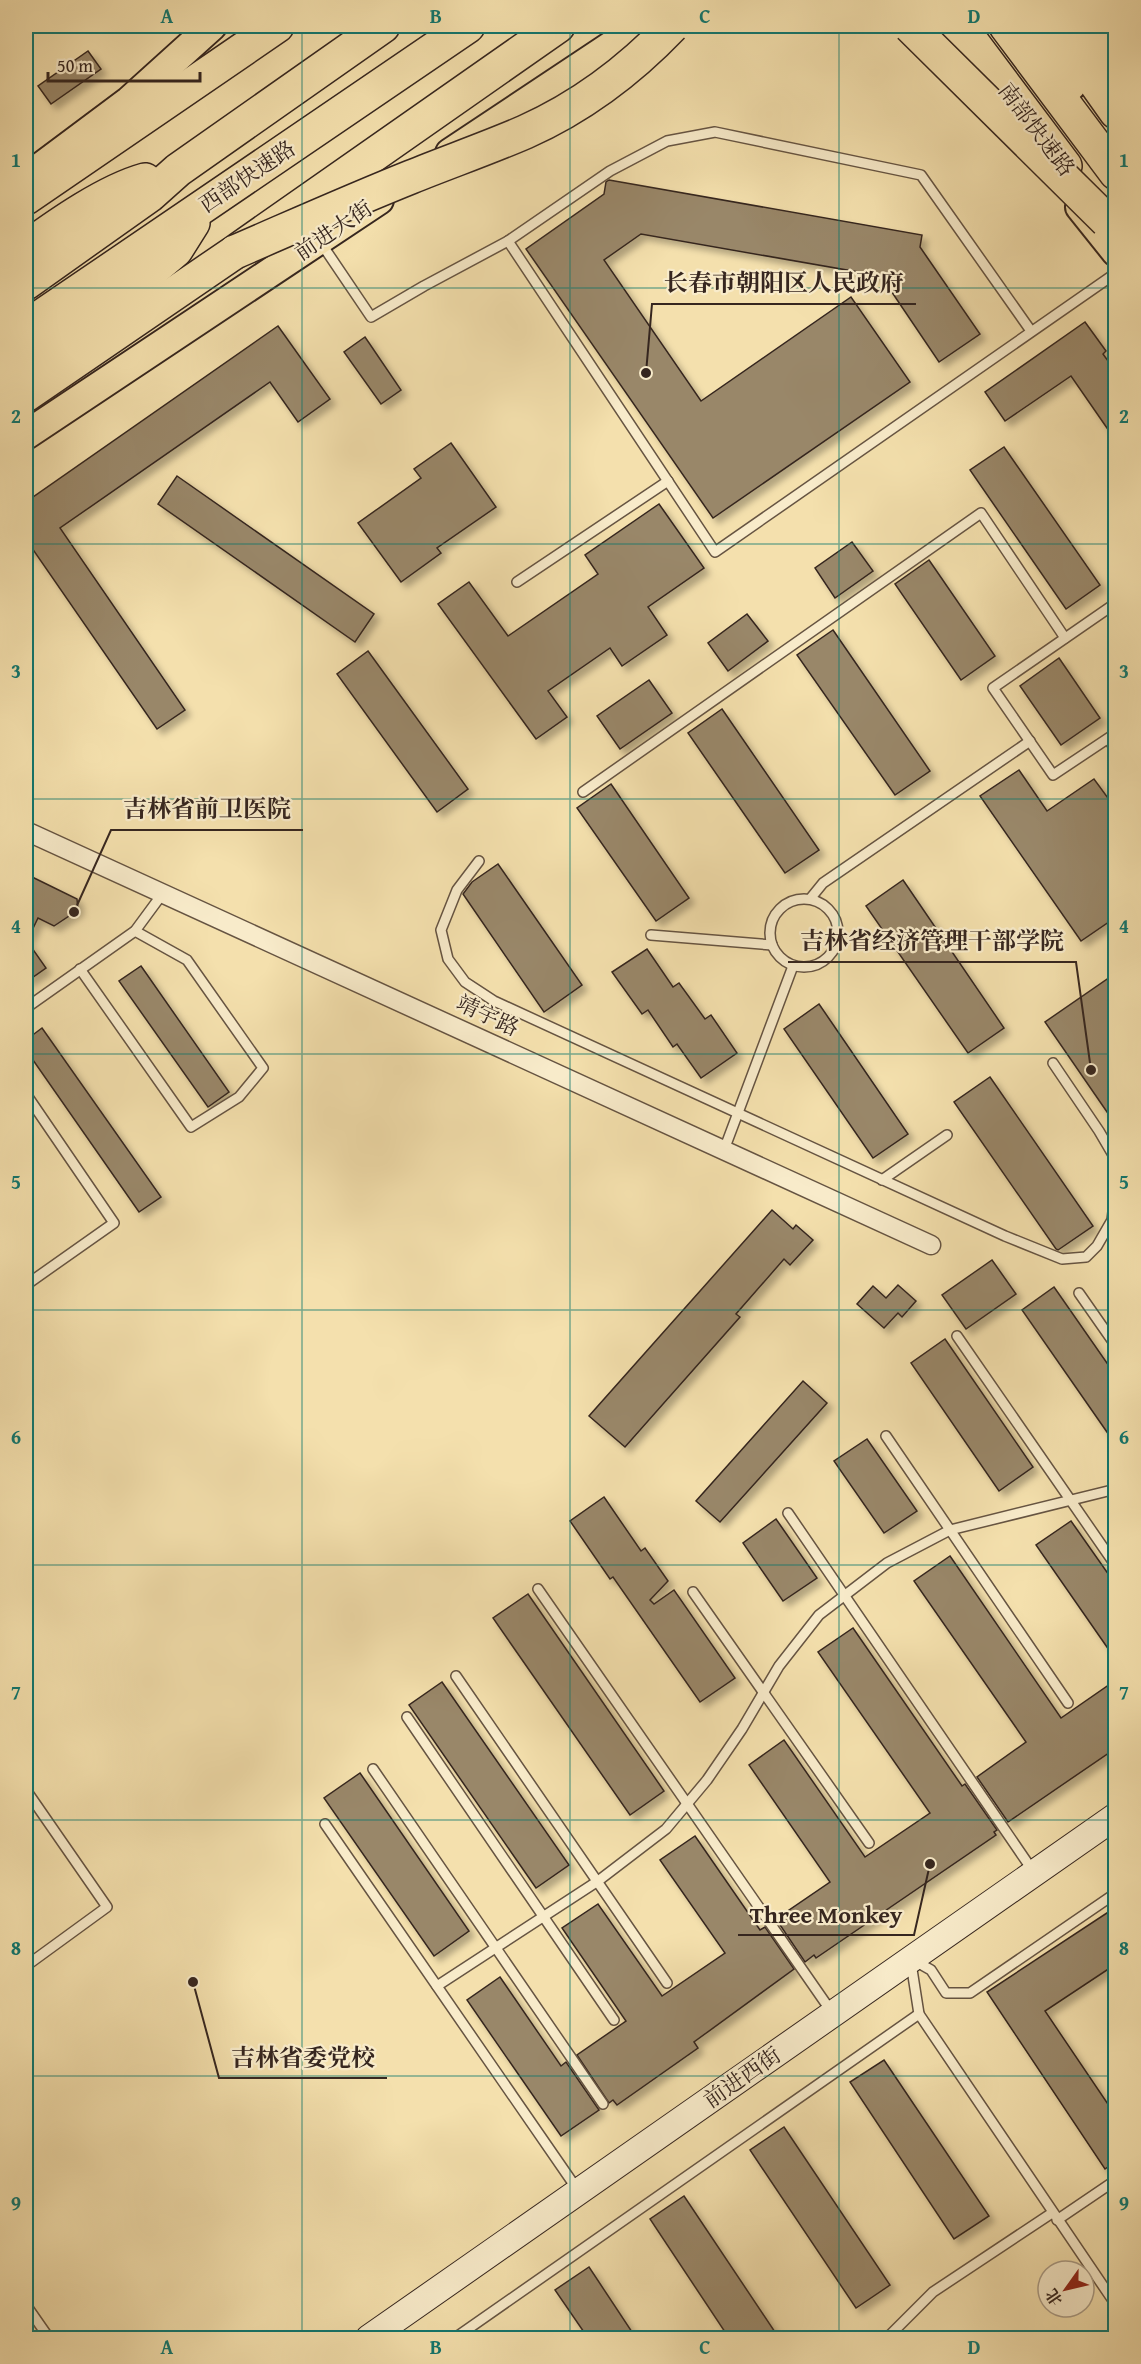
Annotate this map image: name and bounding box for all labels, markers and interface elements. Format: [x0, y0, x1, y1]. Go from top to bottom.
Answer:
text: A [161, 1, 174, 30]
text: B [430, 1, 442, 30]
text: C [699, 1, 711, 30]
text: D [967, 1, 981, 30]
scale bar [48, 45, 200, 83]
text: 50 m [57, 52, 93, 79]
street label: 南部快速路 [991, 75, 1083, 183]
street label: 西部快速路 [192, 132, 302, 220]
text: 1 [11, 145, 21, 174]
text: 1 [1119, 145, 1129, 174]
street label: 前进大街 [288, 192, 378, 268]
callout: 长春市朝阳区人民政府 [652, 262, 916, 304]
text: 长春市朝阳区人民政府 [664, 265, 904, 300]
text: 2 [11, 401, 21, 430]
text: 2 [1119, 401, 1129, 430]
text: 3 [11, 656, 21, 685]
text: 3 [1119, 656, 1129, 685]
callout: 吉林省前卫医院 [111, 788, 303, 830]
text: 吉林省前卫医院 [123, 791, 291, 826]
text: 4 [11, 911, 21, 940]
text: 4 [1119, 911, 1129, 940]
callout: 吉林省经济管理干部学院 [788, 920, 1076, 962]
text: 吉林省经济管理干部学院 [800, 923, 1064, 958]
street label: 靖宇路 [451, 987, 525, 1043]
text: 5 [11, 1167, 21, 1196]
text: 5 [1119, 1167, 1129, 1196]
text: 6 [11, 1422, 21, 1451]
text: 6 [1119, 1422, 1129, 1451]
text: 7 [11, 1677, 21, 1706]
text: 7 [1119, 1677, 1129, 1706]
callout: Three Monkey [738, 1893, 914, 1935]
text: Three Monkey [750, 1897, 903, 1932]
text: 8 [11, 1933, 21, 1962]
text: 8 [1119, 1933, 1129, 1962]
callout: 吉林省委党校 [219, 2036, 387, 2078]
street label: 前进西街 [697, 2039, 787, 2115]
text: 吉林省委党校 [231, 2040, 375, 2075]
text: 9 [11, 2188, 21, 2217]
text: 9 [1119, 2188, 1129, 2217]
north arrow [1036, 2259, 1096, 2319]
text: 北 [1039, 2284, 1068, 2311]
text: A [161, 2332, 174, 2361]
text: B [430, 2332, 442, 2361]
text: C [699, 2332, 711, 2361]
text: D [967, 2332, 981, 2361]

